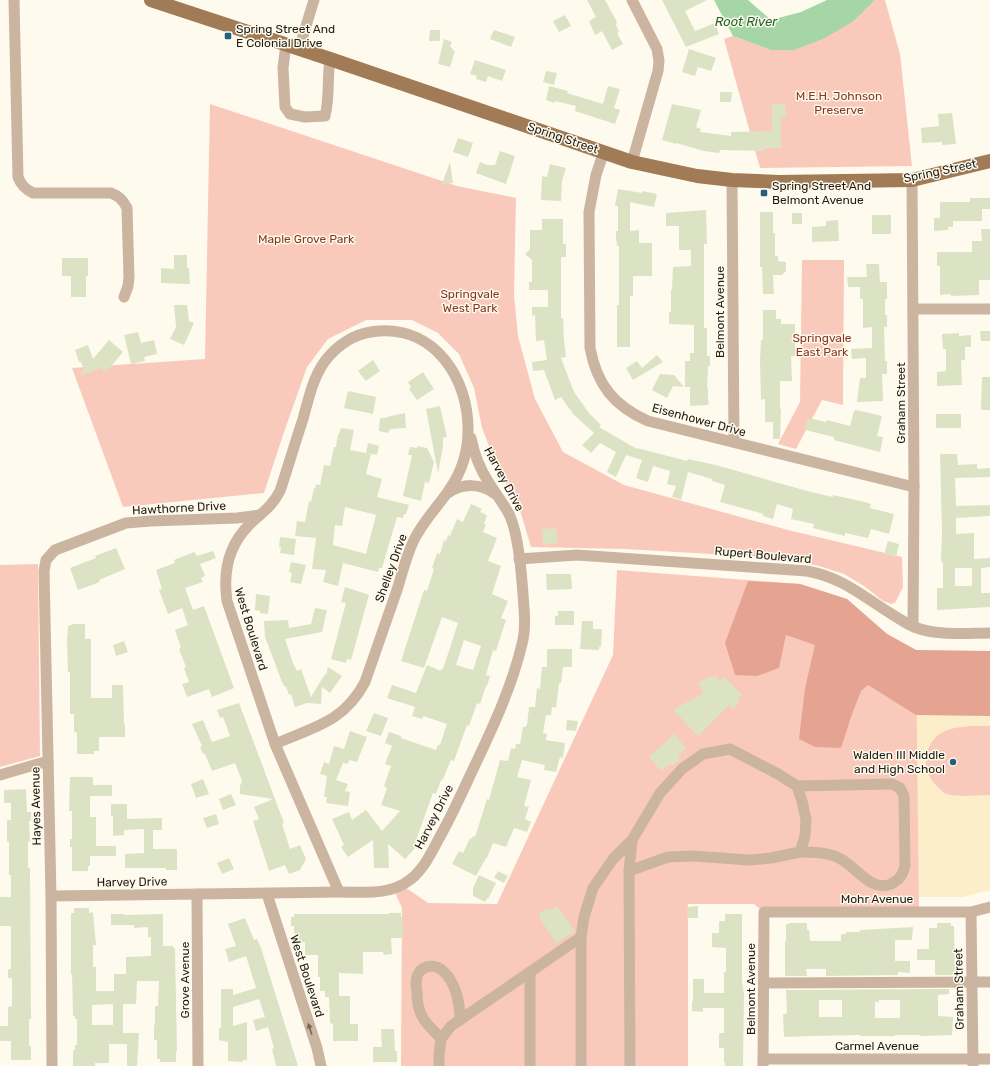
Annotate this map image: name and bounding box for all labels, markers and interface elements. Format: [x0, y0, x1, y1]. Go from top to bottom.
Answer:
water label: Root River [715, 14, 778, 29]
place label: Spring Street And E Colonial Drive [236, 22, 335, 50]
marker: Spring Street And E Colonial Drive [223, 31, 233, 41]
park label: M.E.H. Johnson Preserve [796, 89, 882, 117]
street label: Spring Street [526, 119, 601, 157]
street label: Spring Street [902, 156, 978, 186]
place label: Spring Street And Belmont Avenue [772, 179, 871, 207]
marker: Spring Street And Belmont Avenue [759, 188, 769, 198]
park label: Maple Grove Park [258, 232, 355, 246]
street label: Belmont Avenue [713, 266, 727, 358]
park label: Springvale West Park [440, 287, 500, 315]
park label: Springvale East Park [792, 331, 852, 359]
street label: Graham Street [894, 362, 908, 444]
street label: Eisenhower Drive [651, 401, 748, 439]
street label: Harvey Drive [481, 444, 527, 514]
street label: Hawthorne Drive [132, 499, 227, 517]
street label: Shelley Drive [372, 532, 410, 604]
street label: Rupert Boulevard [714, 544, 812, 566]
street label: West Boulevard [232, 586, 270, 672]
place label: Walden III Middle and High School [853, 748, 945, 776]
marker: Walden III Middle and High School [948, 757, 958, 767]
street label: Hayes Avenue [28, 766, 44, 846]
street label: Harvey Drive [412, 782, 456, 852]
street label: Harvey Drive [96, 874, 168, 890]
street label: Mohr Avenue [841, 892, 914, 906]
street label: West Boulevard [287, 933, 327, 1019]
street label: Grove Avenue [178, 941, 192, 1019]
street label: Belmont Avenue [744, 943, 758, 1035]
street label: Graham Street [951, 948, 967, 1030]
one-way arrow [307, 1022, 313, 1034]
street label: Carmel Avenue [835, 1039, 919, 1053]

